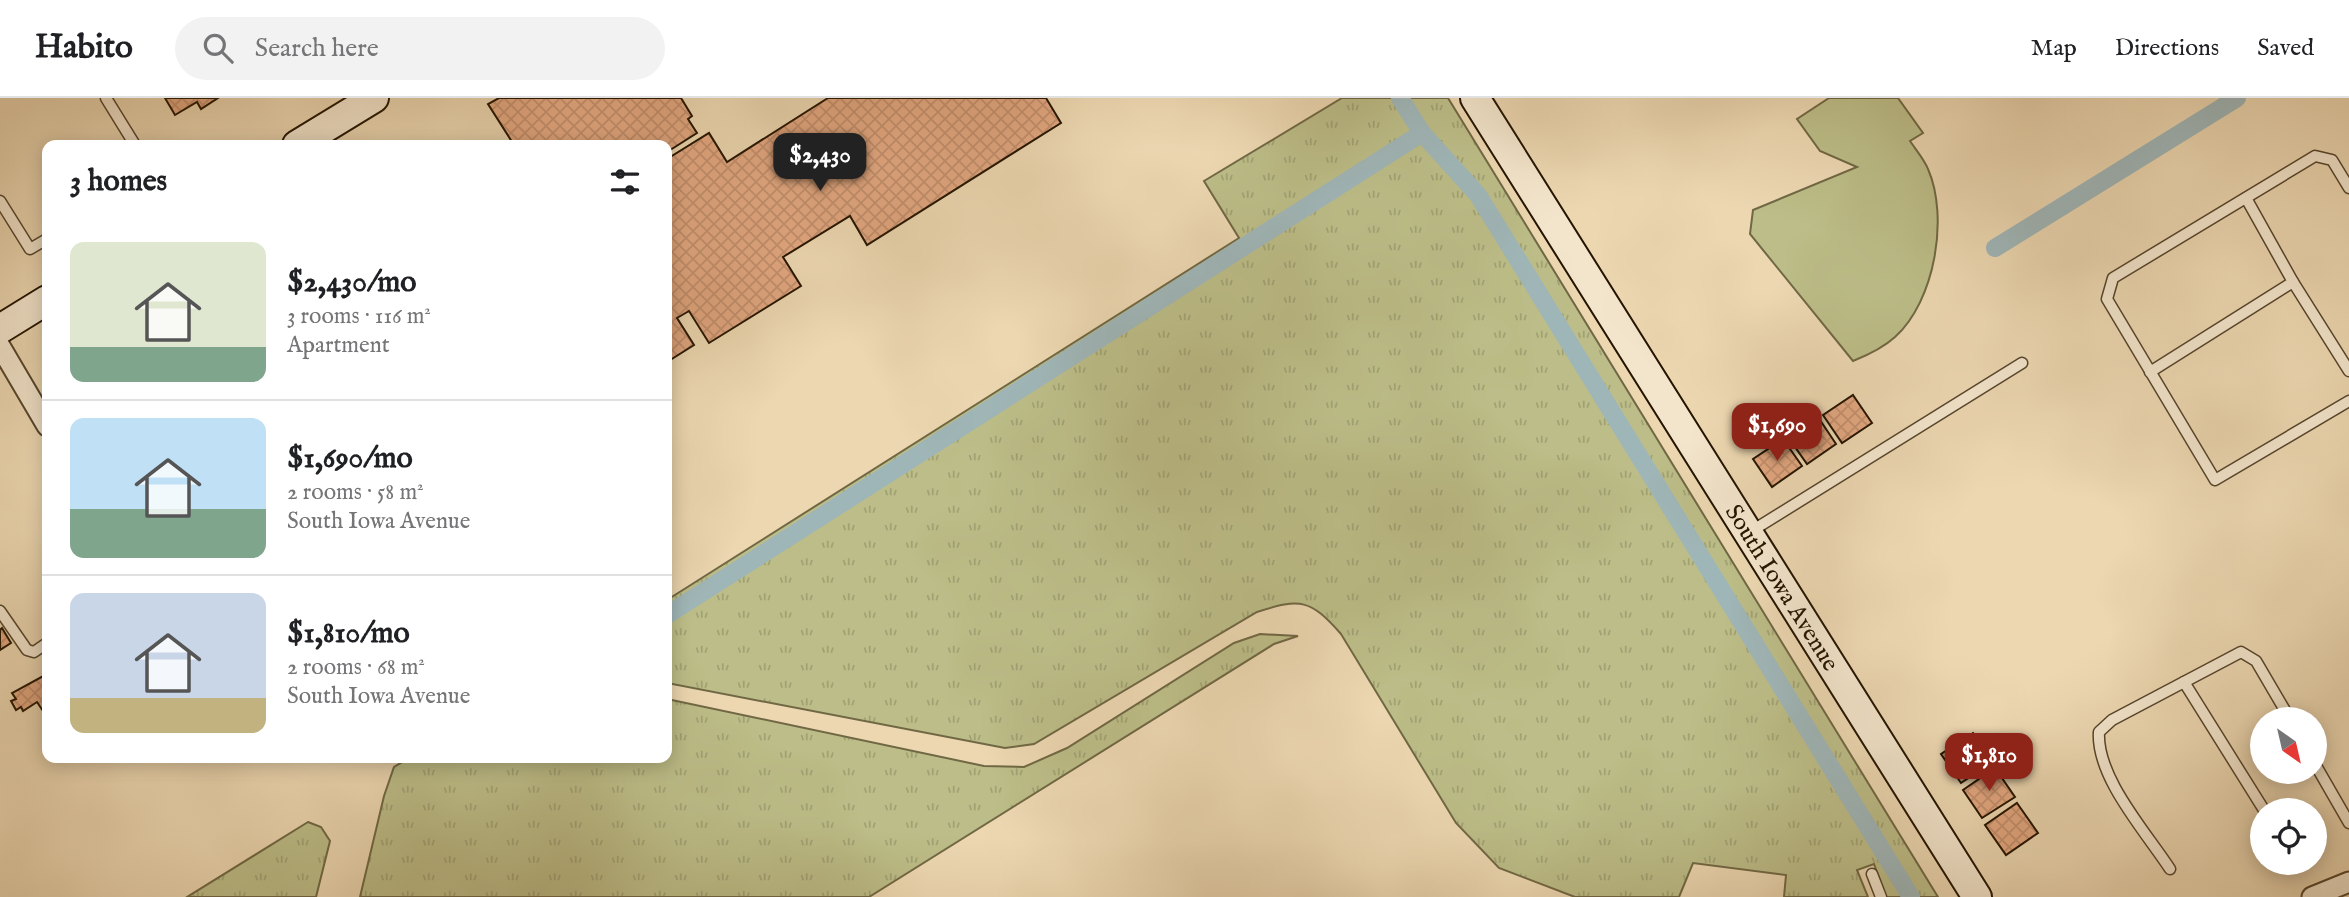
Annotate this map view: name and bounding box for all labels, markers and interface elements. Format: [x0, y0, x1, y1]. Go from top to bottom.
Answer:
search box [175, 17, 665, 80]
text: Habito [35, 27, 133, 69]
icon: search [199, 29, 237, 67]
text: Search here [255, 32, 379, 65]
text: Map [2031, 33, 2077, 64]
text: Directions [2115, 33, 2219, 64]
text: Saved [2257, 33, 2314, 64]
pin: $2,430 [763, 134, 877, 193]
text: $2,430 [789, 141, 851, 170]
text: 3 homes [70, 163, 167, 201]
icon: filters [606, 163, 644, 201]
text: $2,430/mo [287, 264, 417, 302]
icon: home [126, 270, 210, 354]
text: 3 rooms · 116 m² [287, 302, 431, 331]
text: Apartment [287, 331, 390, 360]
pin: $1,690 [1720, 404, 1834, 463]
text: $1,690 [1748, 411, 1806, 440]
text: $1,690/mo [287, 440, 413, 478]
icon: home [126, 446, 210, 530]
text: 2 rooms · 58 m² [287, 478, 424, 507]
street label: South Iowa Avenue [1717, 499, 1845, 677]
text: South Iowa Avenue [287, 507, 470, 536]
text: $1,810/mo [287, 615, 410, 653]
icon: home [126, 621, 210, 705]
text: 2 rooms · 68 m² [287, 653, 425, 682]
text: South Iowa Avenue [287, 682, 470, 711]
north arrow [2250, 707, 2328, 784]
map controls [2250, 707, 2327, 875]
pin: $1,810 [1932, 734, 2046, 793]
text: $1,810 [1961, 741, 2017, 770]
button: locate [2250, 798, 2327, 875]

